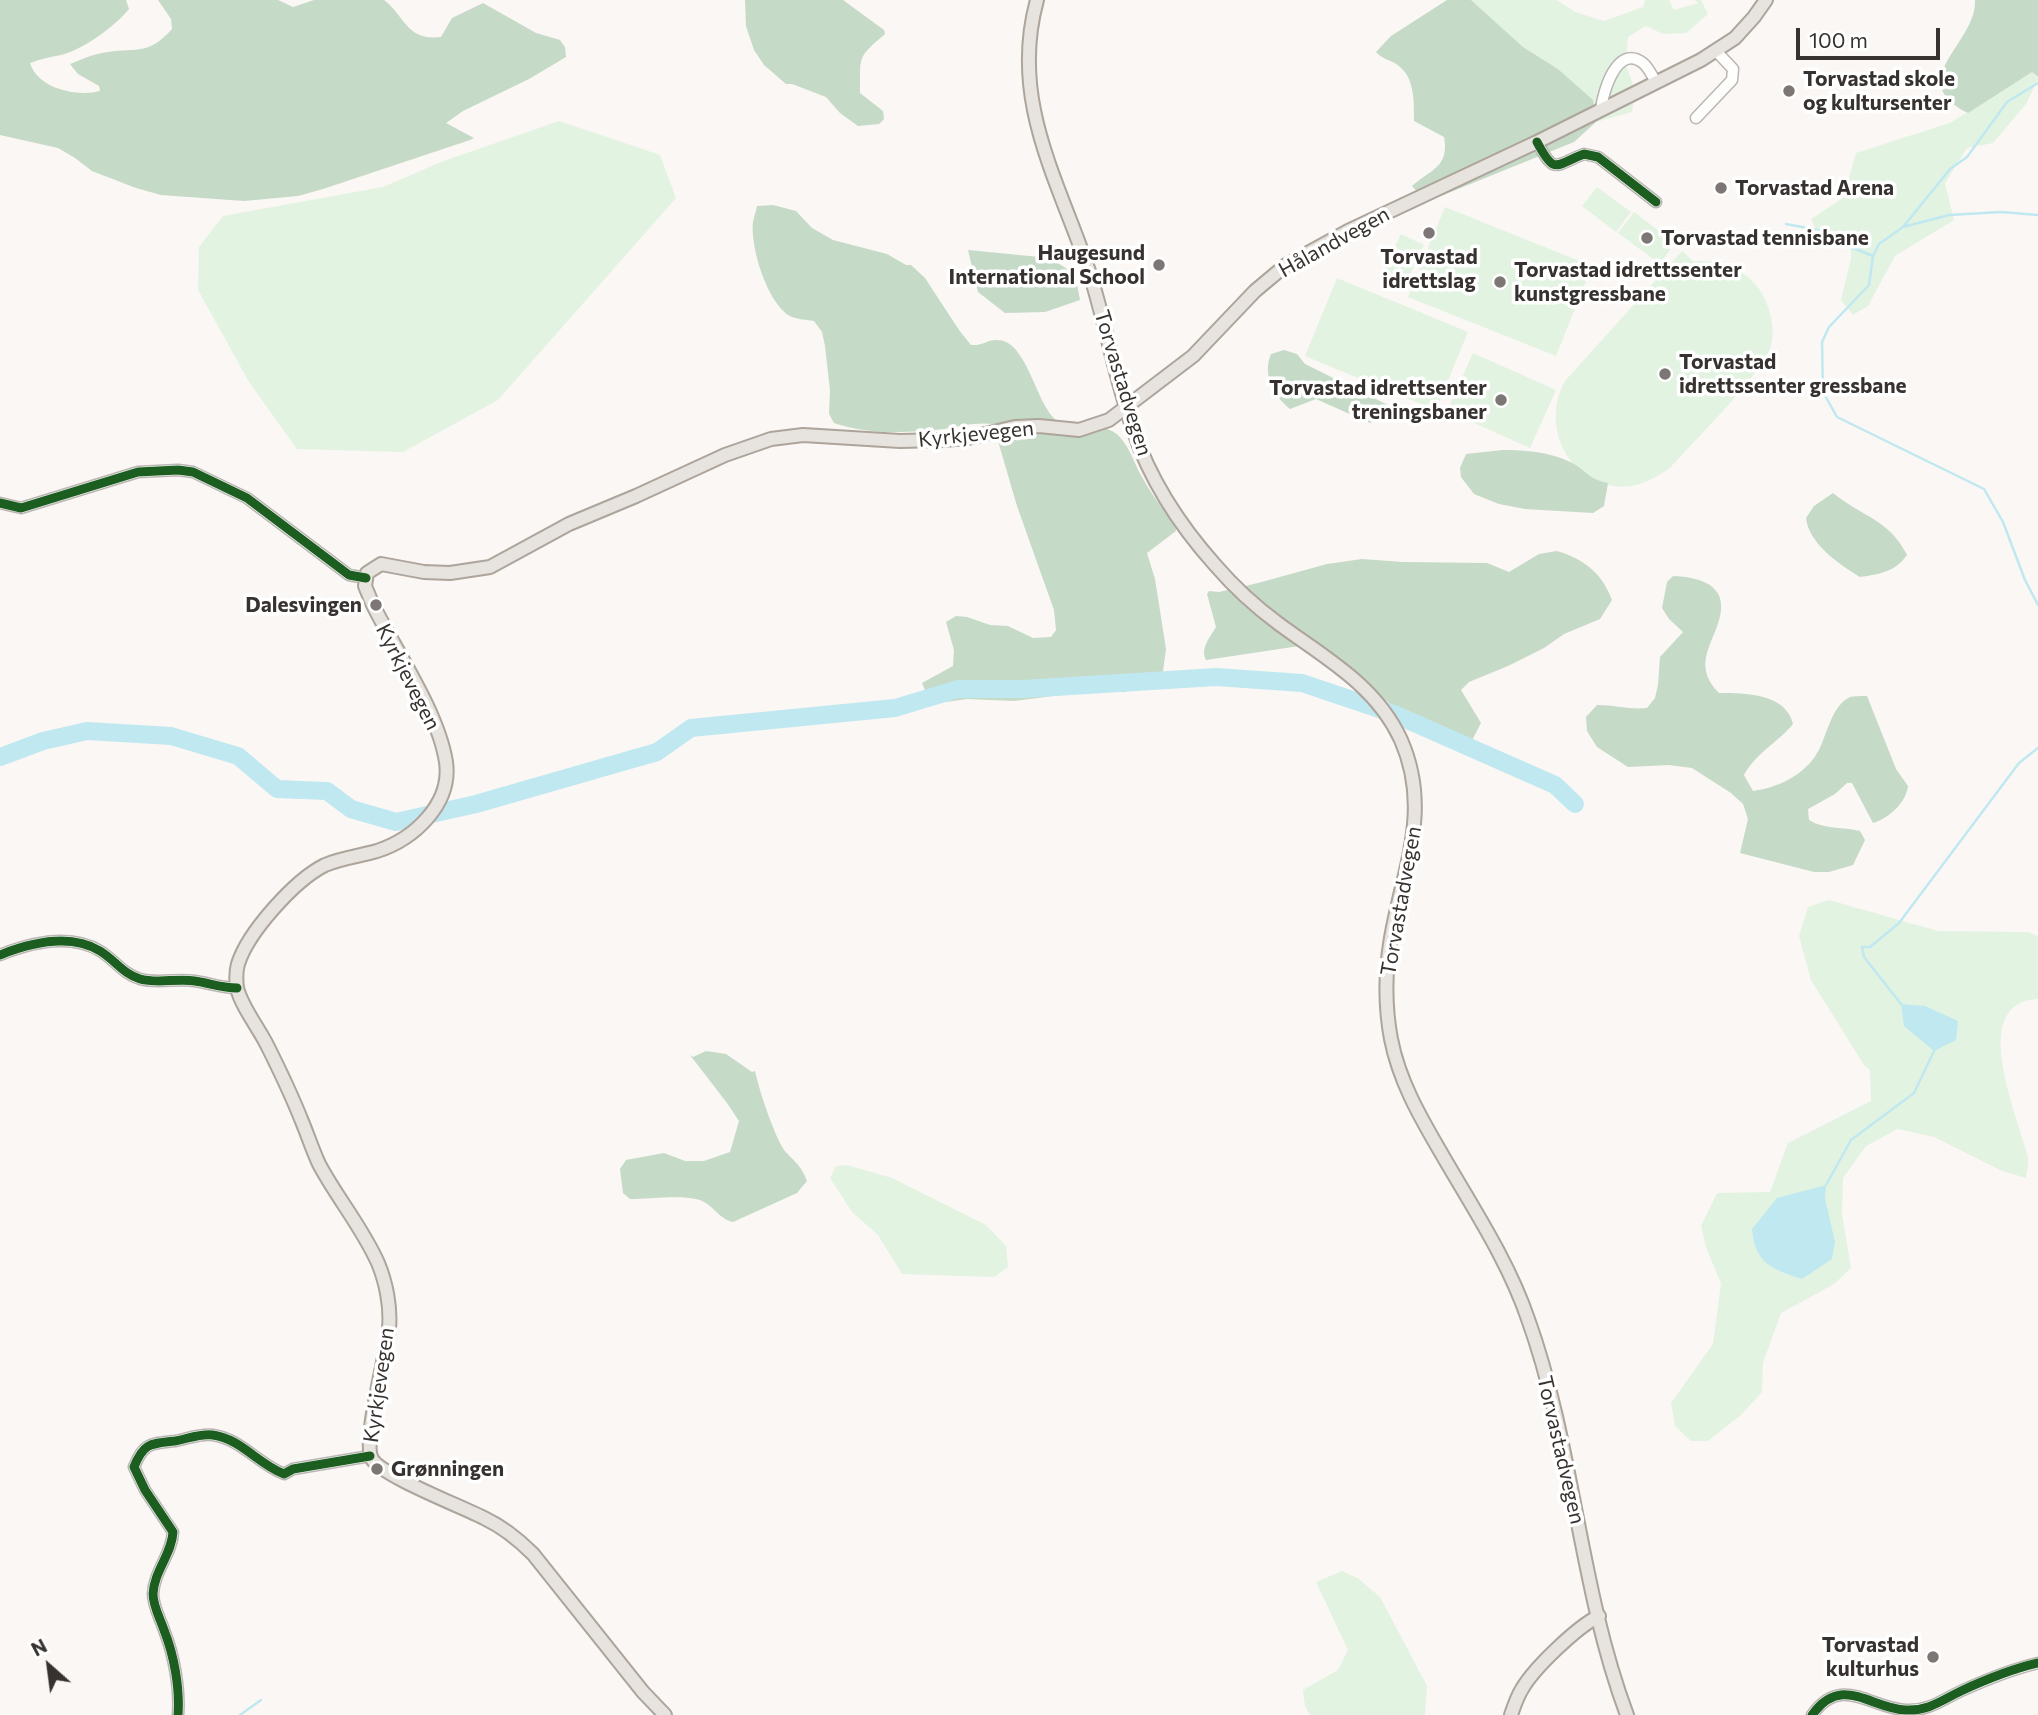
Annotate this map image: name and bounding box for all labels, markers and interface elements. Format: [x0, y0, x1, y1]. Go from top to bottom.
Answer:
scale bar [1800, 14, 1944, 58]
text: 100 m [1809, 27, 1868, 52]
place label: Torvastad skole og kultursenter [1803, 66, 1955, 116]
marker: Torvastad skole og kultursenter [1781, 83, 1797, 99]
place label: Torvastad Arena [1735, 175, 1894, 201]
marker: Torvastad Arena [1713, 180, 1729, 196]
street label: Hålandvegen [1274, 201, 1394, 283]
marker: Torvastad idrettslag [1421, 225, 1437, 241]
place label: Torvastad tennisbane [1661, 225, 1869, 251]
marker: Torvastad tennisbane [1639, 230, 1655, 246]
place label: Haugesund International School [949, 240, 1145, 290]
place label: Torvastad idrettslag [1380, 244, 1478, 294]
marker: Haugesund International School [1151, 257, 1167, 273]
place label: Torvastad idrettssenter kunstgressbane [1514, 257, 1742, 307]
marker: Torvastad idrettssenter kunstgressbane [1492, 274, 1508, 290]
street label: Torvastadvegen [1089, 307, 1157, 459]
place label: Torvastad idrettssenter gressbane [1679, 349, 1907, 399]
marker: Torvastad idrettssenter gressbane [1657, 366, 1673, 382]
place label: Torvastad idrettsenter treningsbaner [1269, 375, 1487, 425]
marker: Torvastad idrettsenter treningsbaner [1493, 392, 1509, 408]
street label: Kyrkjevegen [917, 415, 1035, 453]
place label: Dalesvingen [245, 592, 362, 618]
marker: Dalesvingen [368, 597, 384, 613]
street label: Kyrkjevegen [370, 620, 446, 734]
street label: Torvastadvegen [1375, 824, 1427, 978]
street label: Kyrkjevegen [358, 1326, 400, 1444]
street label: Torvastadvegen [1532, 1373, 1590, 1527]
place label: Grønningen [391, 1456, 504, 1482]
marker: Grønningen [369, 1461, 385, 1477]
north arrow [14, 1631, 84, 1701]
place label: Torvastad kulturhus [1822, 1632, 1919, 1682]
text: N [27, 1634, 51, 1661]
marker: Torvastad kulturhus [1925, 1649, 1941, 1665]

